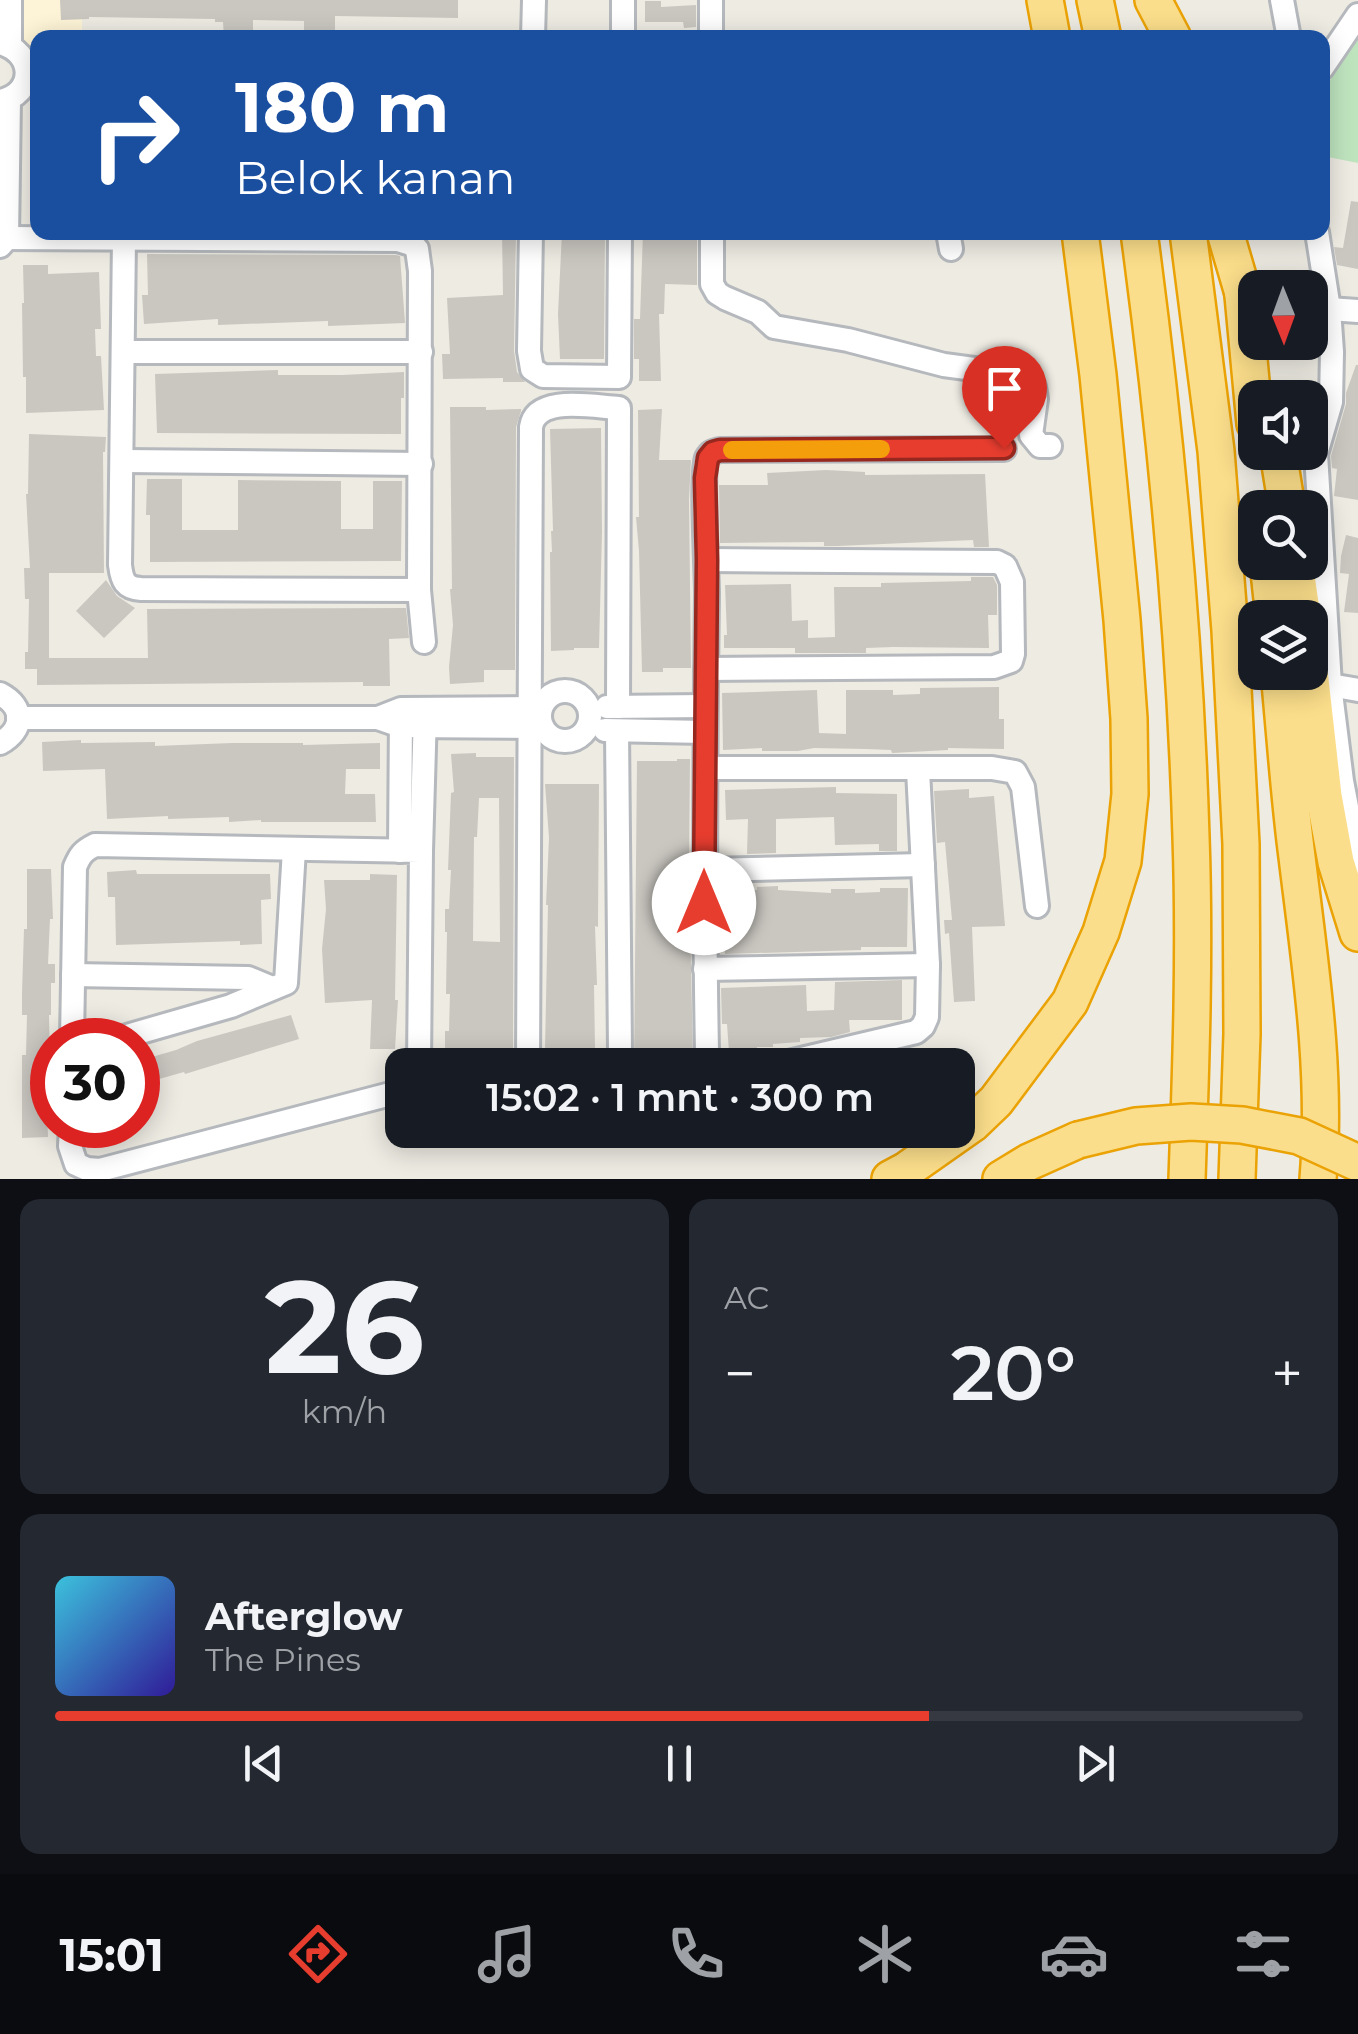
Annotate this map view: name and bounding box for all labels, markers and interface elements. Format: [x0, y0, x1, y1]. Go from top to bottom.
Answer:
text: 180 m [235, 64, 449, 150]
icon: right [70, 70, 200, 200]
text: Belok kanan [235, 150, 516, 205]
north arrow [1238, 270, 1328, 360]
map controls [1238, 270, 1328, 690]
pin [962, 346, 1047, 449]
icon: arrive [977, 361, 1032, 416]
button: sound [1238, 380, 1328, 470]
button: search [1238, 490, 1328, 580]
button: layers [1238, 600, 1328, 690]
position arrow [652, 851, 756, 955]
speed limit sign: 30 [30, 1018, 160, 1148]
text: 15:02 · 1 mnt · 300 m [486, 1074, 874, 1121]
text: 26 [265, 1247, 424, 1406]
text: AC [724, 1278, 769, 1317]
text: 20° [951, 1327, 1076, 1419]
text: − [724, 1340, 756, 1407]
text: + [1271, 1340, 1303, 1407]
text: km/h [302, 1392, 387, 1431]
text: Afterglow [205, 1593, 403, 1640]
text: The Pines [205, 1640, 361, 1679]
icon: previous [236, 1736, 291, 1791]
icon: pause [652, 1736, 707, 1791]
icon: next [1068, 1736, 1123, 1791]
icon: directions [283, 1919, 353, 1989]
icon: music [472, 1919, 542, 1989]
icon: phone [661, 1919, 731, 1989]
icon: climate [850, 1919, 920, 1989]
icon: car [1039, 1919, 1109, 1989]
icon: filters [1228, 1919, 1298, 1989]
text: 15:01 [60, 1927, 164, 1982]

